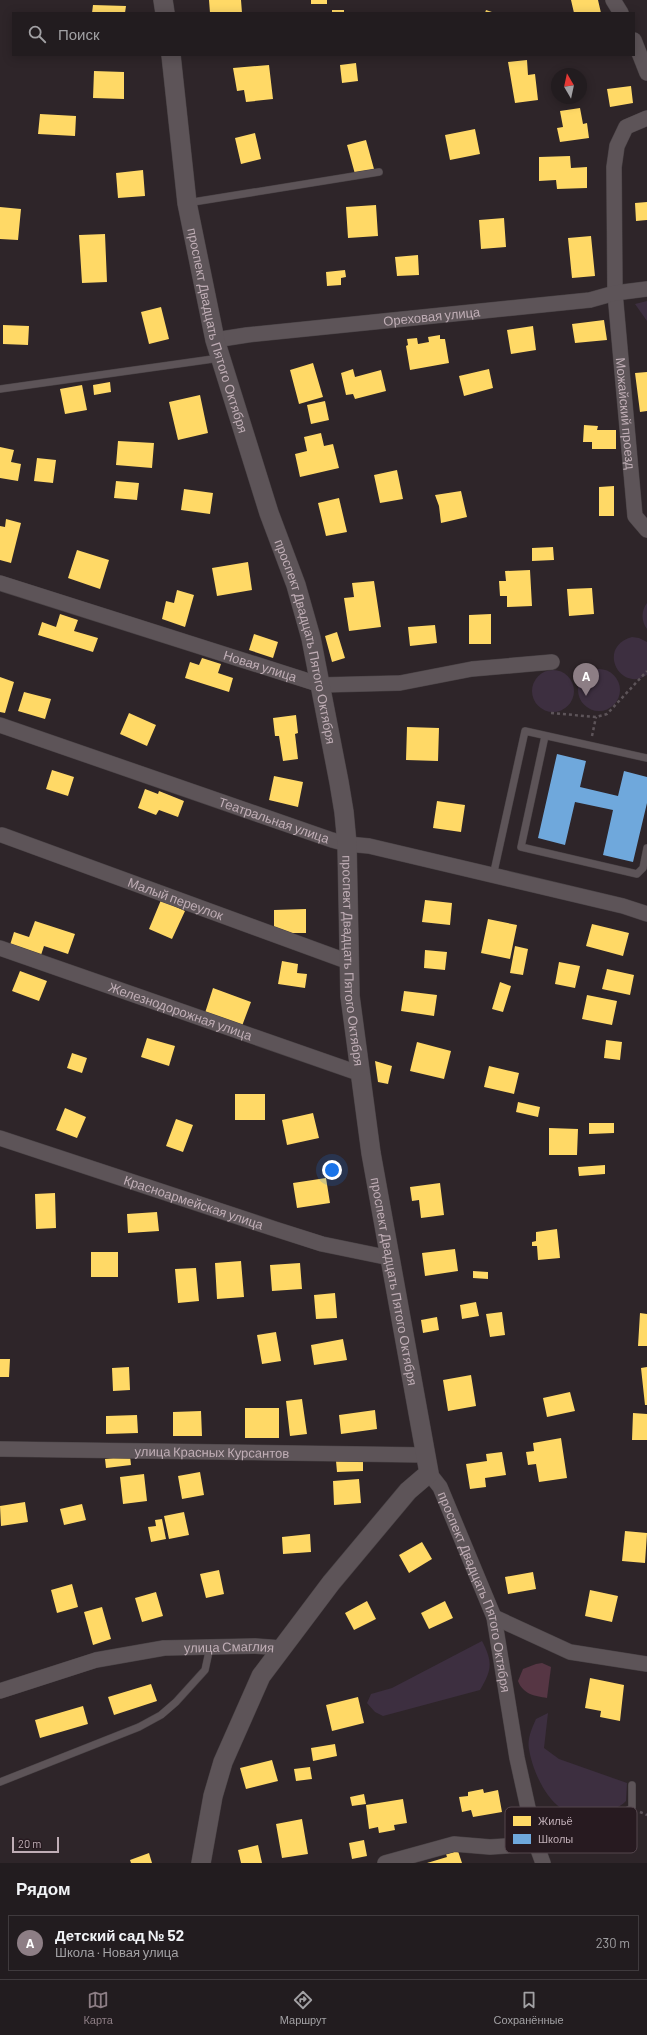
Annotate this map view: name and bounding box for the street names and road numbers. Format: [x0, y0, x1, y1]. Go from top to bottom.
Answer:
street label: проспект Двадцать Пятого Октября [184, 226, 252, 435]
street label: Ореховая улица [382, 303, 482, 329]
street label: Можайский проезд [613, 357, 639, 471]
street label: проспект Двадцать Пятого Октября [272, 537, 339, 745]
street label: Новая улица [222, 647, 300, 685]
street label: Театральная улица [217, 793, 332, 847]
street label: проспект Двадцать Пятого Октября [339, 855, 367, 1067]
street label: Малый переулок [126, 874, 226, 923]
street label: Железнодорожная улица [106, 979, 255, 1044]
street label: Красноармейская улица [122, 1172, 266, 1233]
street label: проспект Двадцать Пятого Октября [368, 1176, 421, 1387]
street label: улица Красных Курсантов [135, 1443, 289, 1461]
street label: проспект Двадцать Пятого Октября [435, 1489, 514, 1693]
street label: улица Смаглия [184, 1638, 275, 1656]

